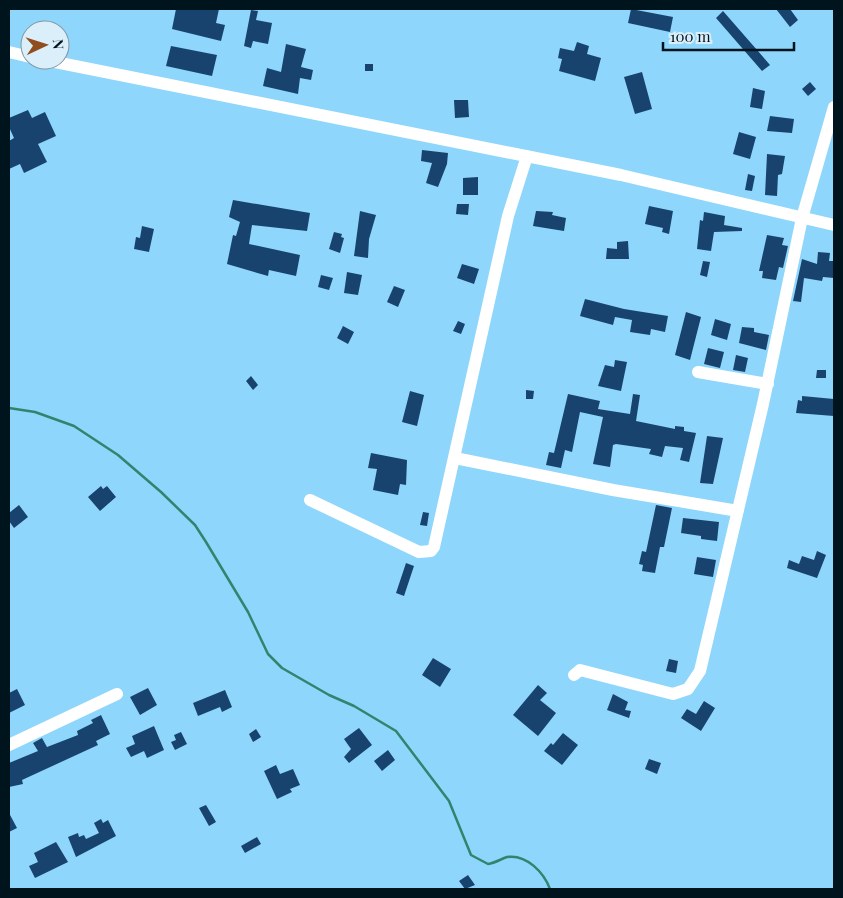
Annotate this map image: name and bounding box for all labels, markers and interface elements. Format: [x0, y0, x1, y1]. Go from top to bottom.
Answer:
north arrow [20, 20, 70, 70]
scale bar [663, 20, 794, 52]
text: 100 m [670, 26, 711, 46]
text: N [49, 38, 68, 50]

